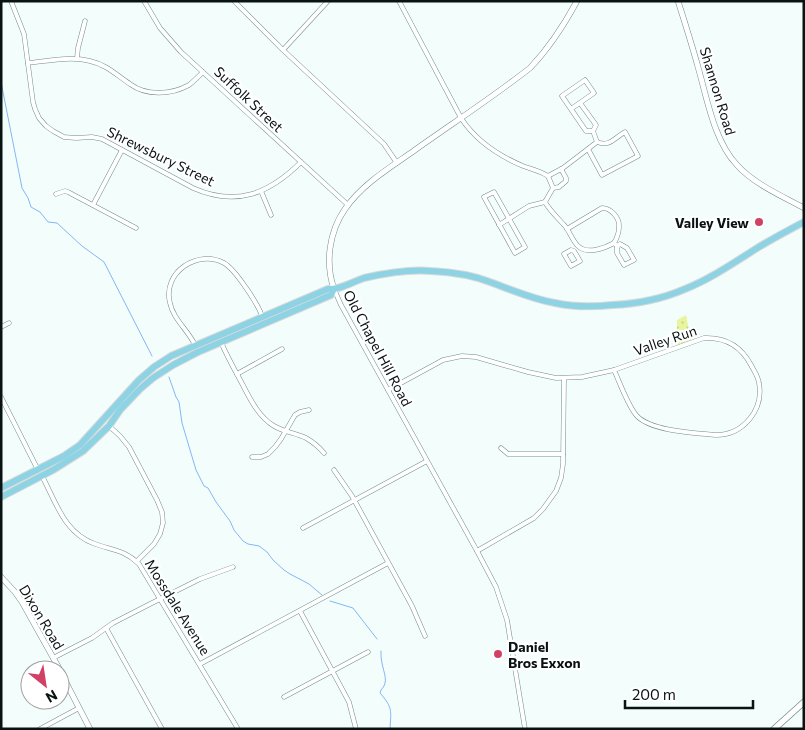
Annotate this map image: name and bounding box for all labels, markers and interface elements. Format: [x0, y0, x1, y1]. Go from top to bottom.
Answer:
street label: Shannon Road [697, 45, 739, 137]
street label: Suffolk Street [211, 63, 287, 135]
street label: Shrewsbury Street [104, 123, 218, 190]
place label: Valley View [675, 214, 749, 231]
marker: Valley View [753, 216, 765, 228]
street label: Old Chapel Hill Road [340, 287, 416, 409]
street label: Valley Run [631, 321, 699, 359]
street label: Mossdale Avenue [142, 556, 214, 658]
street label: Dixon Road [16, 581, 68, 653]
place label: Daniel Bros Exxon [508, 638, 581, 671]
marker: Daniel Bros Exxon [492, 648, 504, 660]
north arrow [20, 660, 70, 710]
scale bar [625, 678, 752, 710]
text: 200 m [632, 685, 676, 703]
text: N [43, 687, 61, 707]

